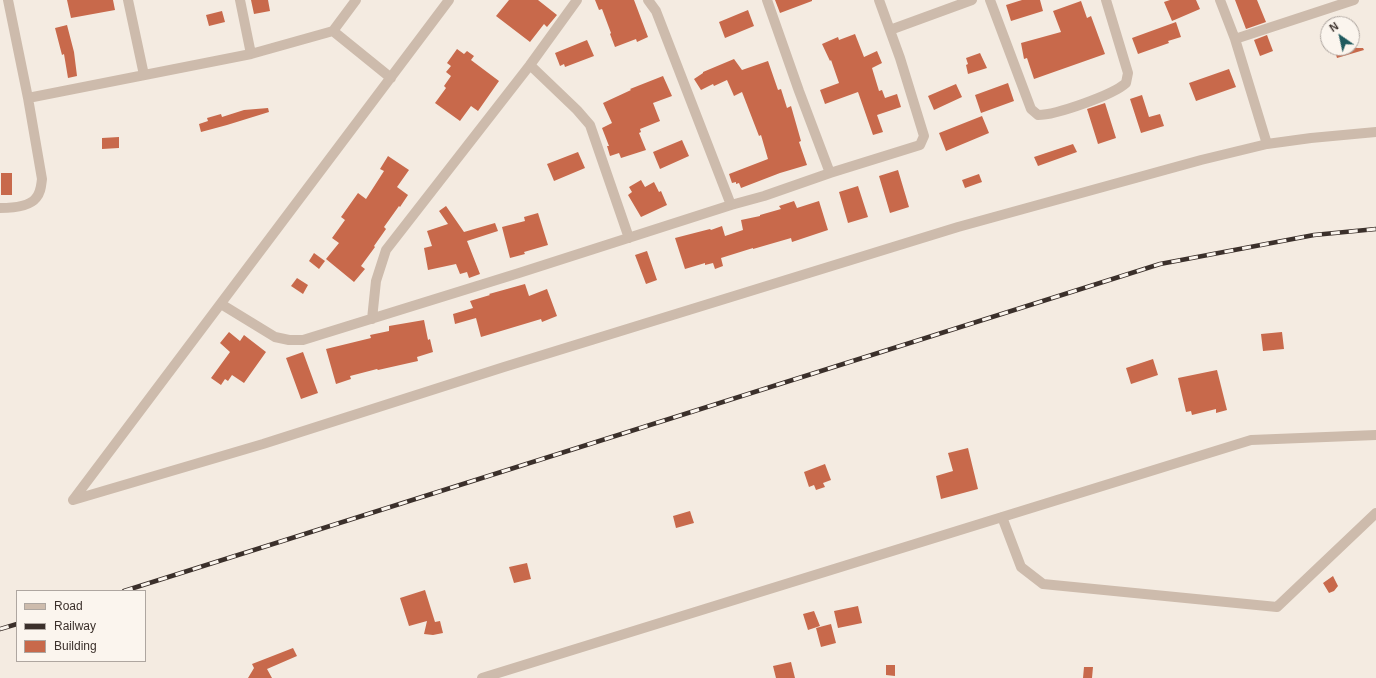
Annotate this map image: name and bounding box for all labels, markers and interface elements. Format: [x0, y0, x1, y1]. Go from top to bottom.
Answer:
north arrow [1320, 16, 1360, 56]
text: N [1327, 20, 1340, 34]
legend [16, 590, 146, 662]
text: Road [54, 599, 83, 613]
text: Railway [54, 619, 96, 633]
text: Building [54, 639, 97, 653]

